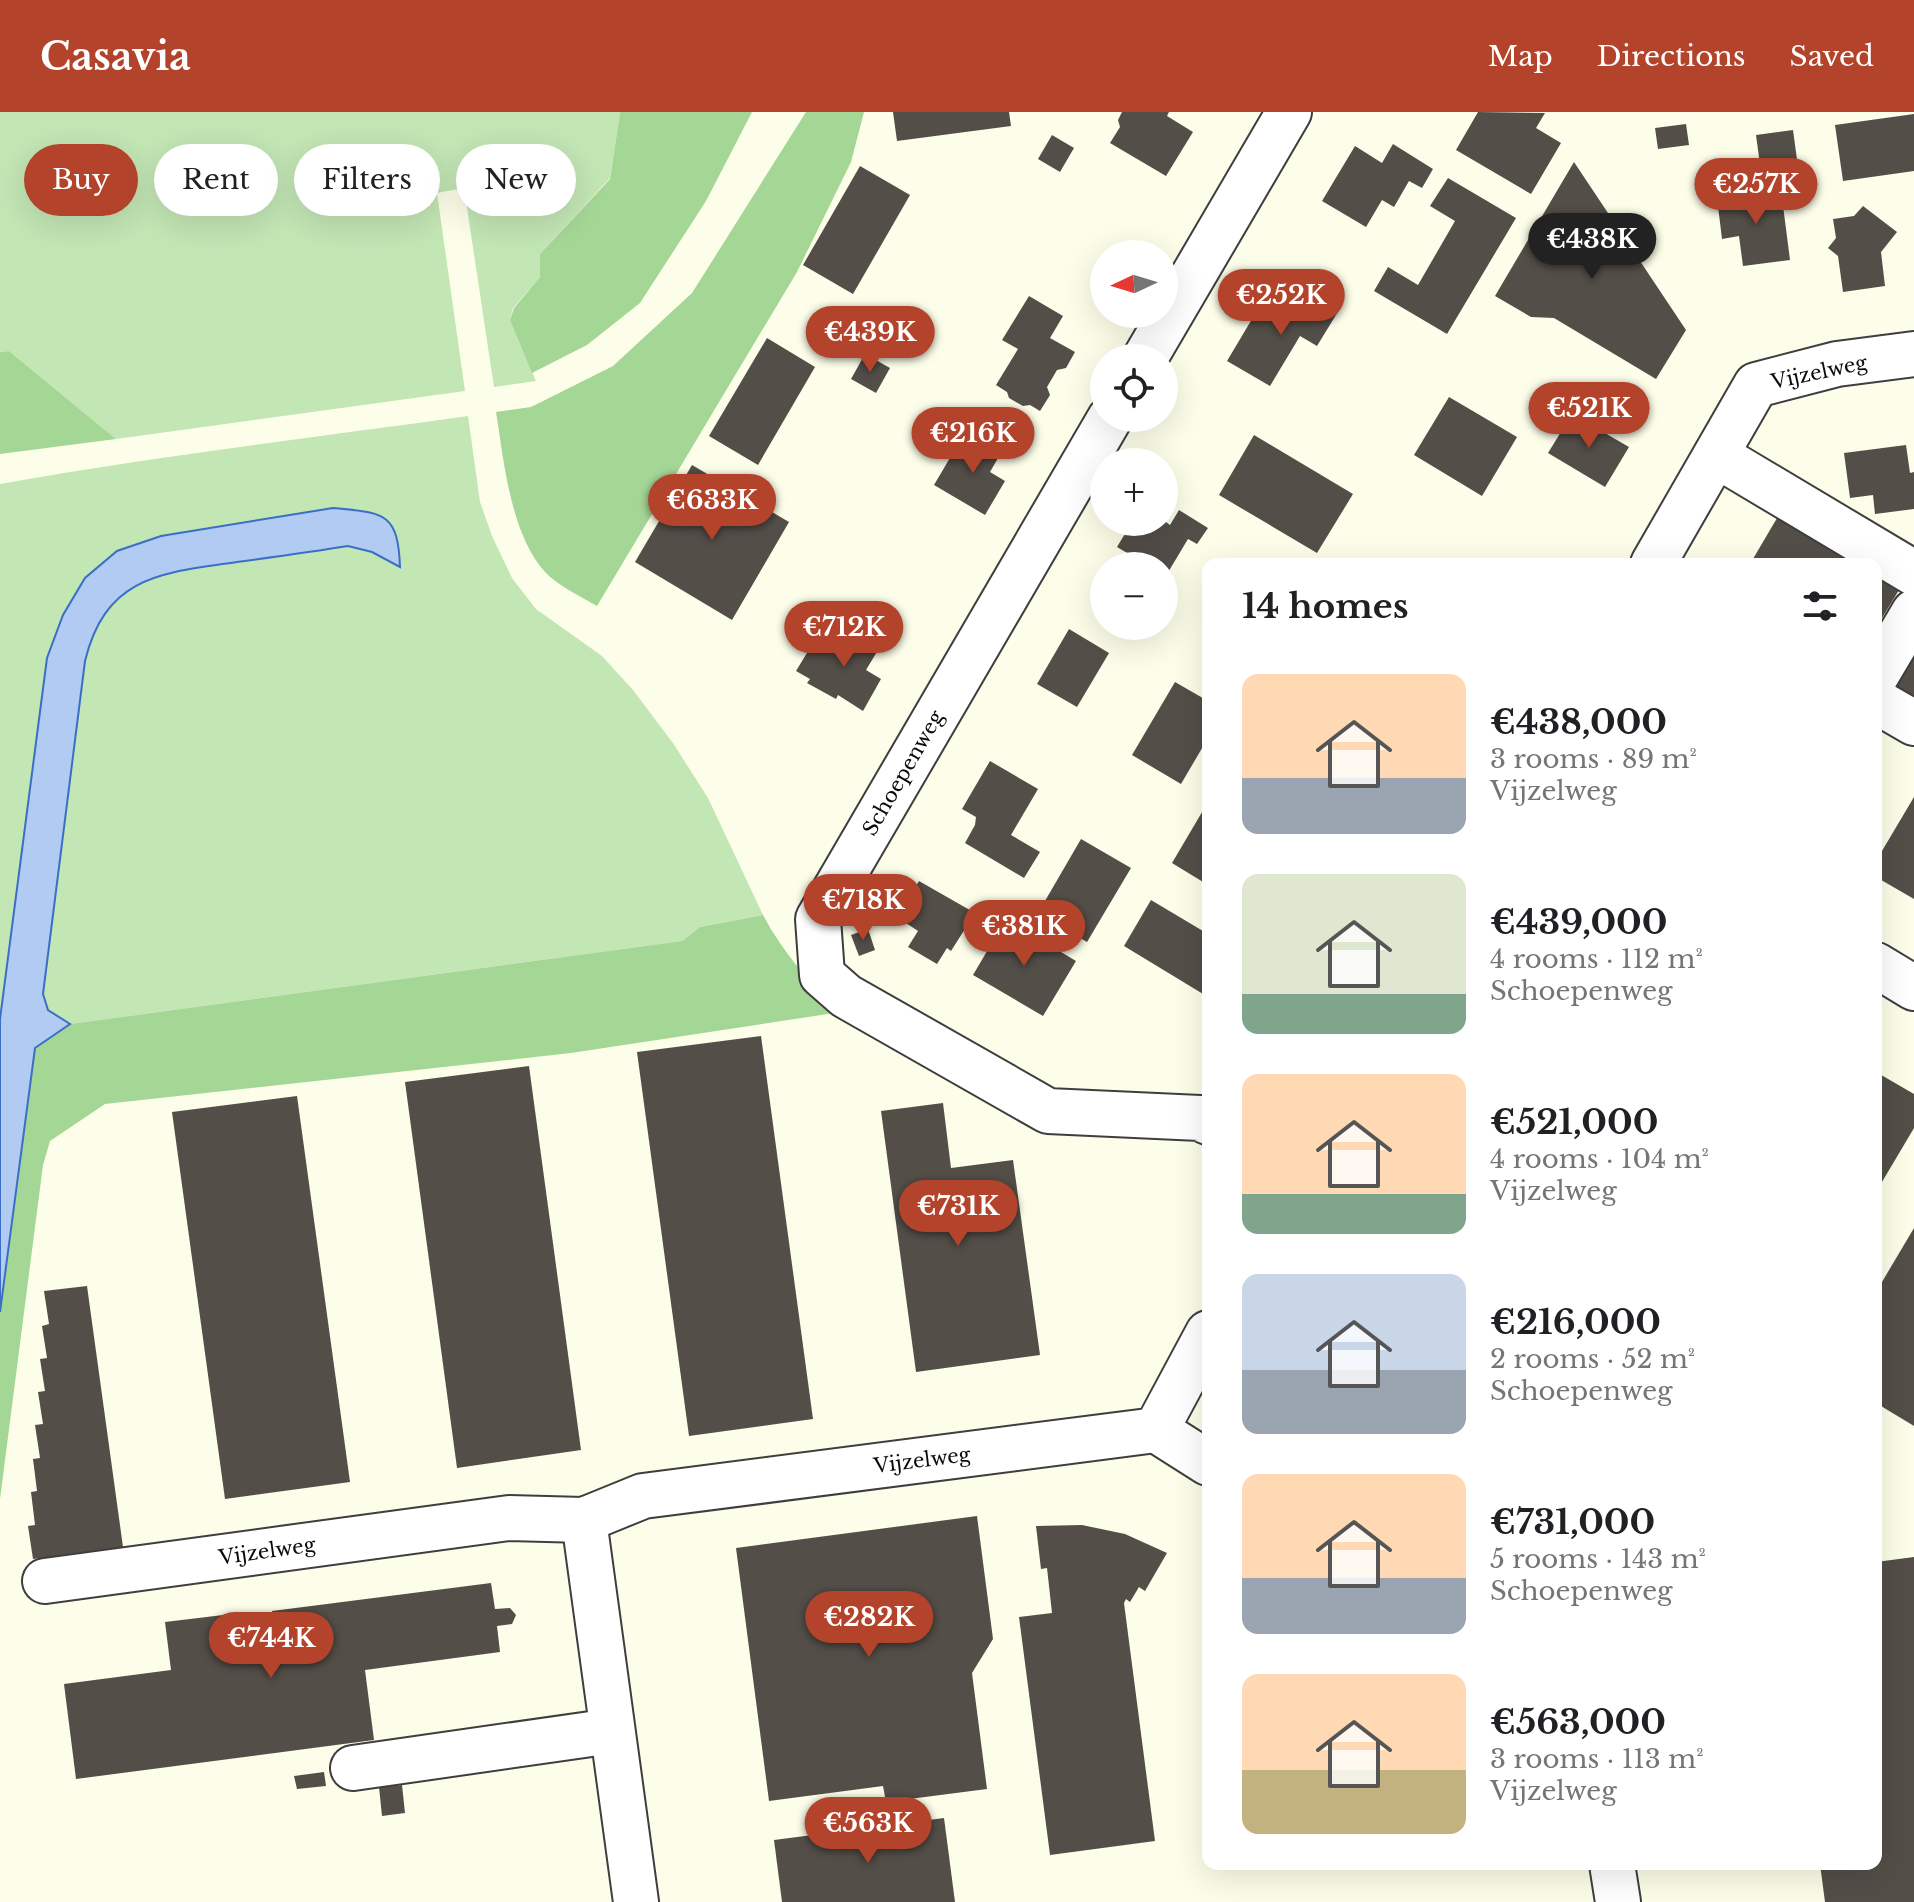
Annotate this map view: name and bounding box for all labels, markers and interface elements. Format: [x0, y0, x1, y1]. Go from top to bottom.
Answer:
text: Casavia [40, 33, 191, 80]
text: Map [1488, 39, 1553, 74]
text: Directions [1597, 39, 1746, 74]
text: Saved [1790, 39, 1874, 74]
chip: Buy [24, 144, 138, 216]
chip: Rent [154, 144, 278, 216]
chip: Filters [294, 144, 440, 216]
chip: New [456, 144, 576, 216]
pin: €257K [1700, 158, 1812, 226]
text: €257K [1712, 168, 1800, 200]
pin: €438K [1536, 213, 1648, 281]
text: €438K [1546, 223, 1638, 255]
north arrow [1090, 240, 1178, 328]
map controls [1090, 240, 1178, 640]
pin: €252K [1225, 269, 1337, 337]
text: €252K [1236, 279, 1326, 311]
pin: €439K [814, 306, 926, 374]
text: €439K [824, 316, 916, 348]
button: locate [1090, 344, 1178, 432]
street label: Vijzelweg [1768, 350, 1870, 394]
pin: €521K [1533, 382, 1645, 450]
text: €521K [1547, 392, 1631, 424]
pin: €216K [917, 407, 1029, 475]
text: €216K [930, 417, 1016, 449]
button: + [1090, 448, 1178, 536]
pin: €633K [656, 474, 768, 542]
text: €633K [666, 484, 758, 516]
button: − [1090, 552, 1178, 640]
icon: filters [1798, 584, 1842, 628]
text: 14 homes [1242, 585, 1409, 627]
pin: €712K [788, 601, 900, 669]
text: €712K [802, 611, 886, 643]
text: €438,000 [1490, 701, 1667, 743]
street label: Schoepenweg [857, 705, 949, 840]
icon: home [1306, 706, 1402, 802]
text: 3 rooms · 89 m² [1490, 743, 1697, 775]
text: Vijzelweg [1490, 775, 1617, 807]
pin: €718K [807, 874, 919, 942]
text: €718K [821, 884, 905, 916]
pin: €381K [968, 900, 1080, 968]
text: €439,000 [1490, 901, 1667, 943]
icon: home [1306, 906, 1402, 1002]
text: €381K [981, 910, 1067, 942]
text: 4 rooms · 112 m² [1490, 943, 1703, 975]
text: Schoepenweg [1490, 975, 1673, 1007]
text: €521,000 [1490, 1101, 1658, 1143]
icon: home [1306, 1106, 1402, 1202]
text: 4 rooms · 104 m² [1490, 1143, 1709, 1175]
text: Vijzelweg [1490, 1175, 1617, 1207]
pin: €731K [902, 1180, 1014, 1248]
text: €731K [917, 1190, 999, 1222]
text: €216,000 [1490, 1301, 1661, 1343]
icon: home [1306, 1306, 1402, 1402]
text: 2 rooms · 52 m² [1490, 1343, 1695, 1375]
text: Schoepenweg [1490, 1375, 1673, 1407]
street label: Vijzelweg [871, 1442, 973, 1478]
text: €731,000 [1490, 1501, 1655, 1543]
icon: home [1306, 1506, 1402, 1602]
street label: Vijzelweg [216, 1532, 318, 1570]
text: 5 rooms · 143 m² [1490, 1543, 1706, 1575]
text: Schoepenweg [1490, 1575, 1673, 1607]
pin: €282K [813, 1591, 925, 1659]
text: €282K [823, 1601, 915, 1633]
pin: €744K [215, 1612, 327, 1680]
text: €744K [227, 1622, 315, 1654]
text: €563,000 [1490, 1701, 1666, 1743]
icon: home [1306, 1706, 1402, 1802]
text: 3 rooms · 113 m² [1490, 1743, 1704, 1775]
text: Vijzelweg [1490, 1775, 1617, 1807]
pin: €563K [812, 1797, 924, 1865]
text: €563K [823, 1807, 913, 1839]

